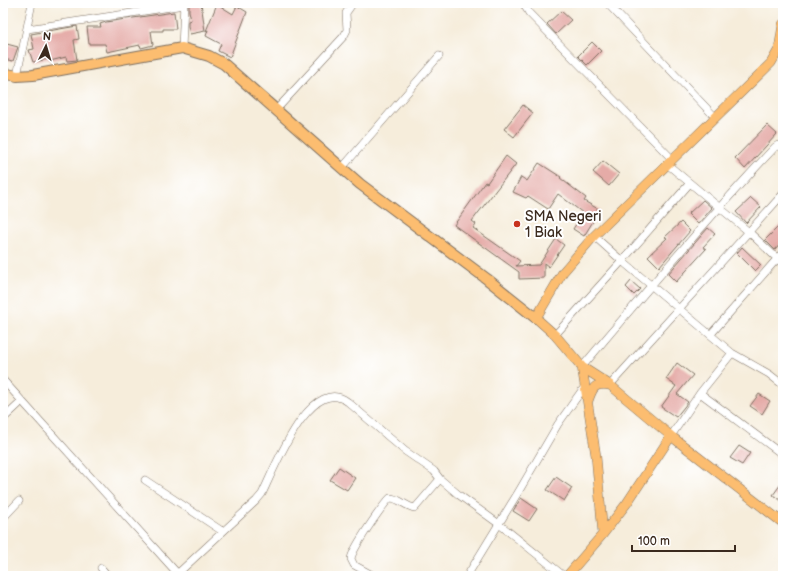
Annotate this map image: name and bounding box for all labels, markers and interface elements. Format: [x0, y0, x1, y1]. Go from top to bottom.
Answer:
north arrow [26, 26, 66, 66]
text: N [42, 30, 52, 43]
place label: SMA Negeri 1 Biak [525, 208, 601, 241]
marker: SMA Negeri 1 Biak [512, 219, 522, 229]
scale bar [632, 527, 735, 553]
text: 100 m [638, 534, 670, 549]

